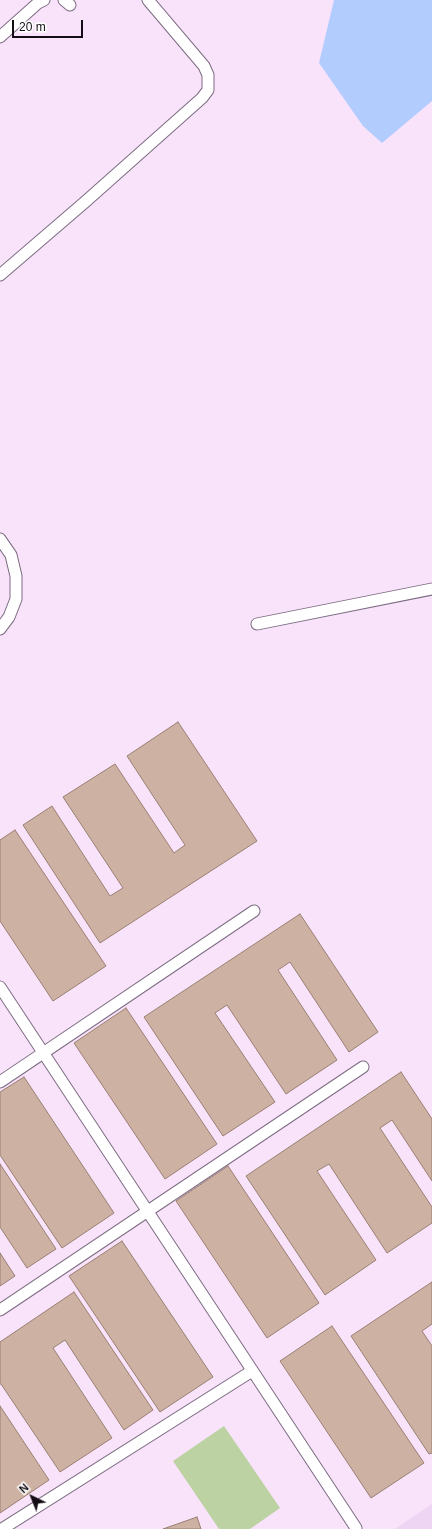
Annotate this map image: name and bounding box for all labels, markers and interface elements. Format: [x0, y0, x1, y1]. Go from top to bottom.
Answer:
scale bar [14, 12, 85, 38]
text: 20 m [19, 20, 46, 34]
north arrow [12, 1477, 52, 1517]
text: N [17, 1481, 31, 1495]

